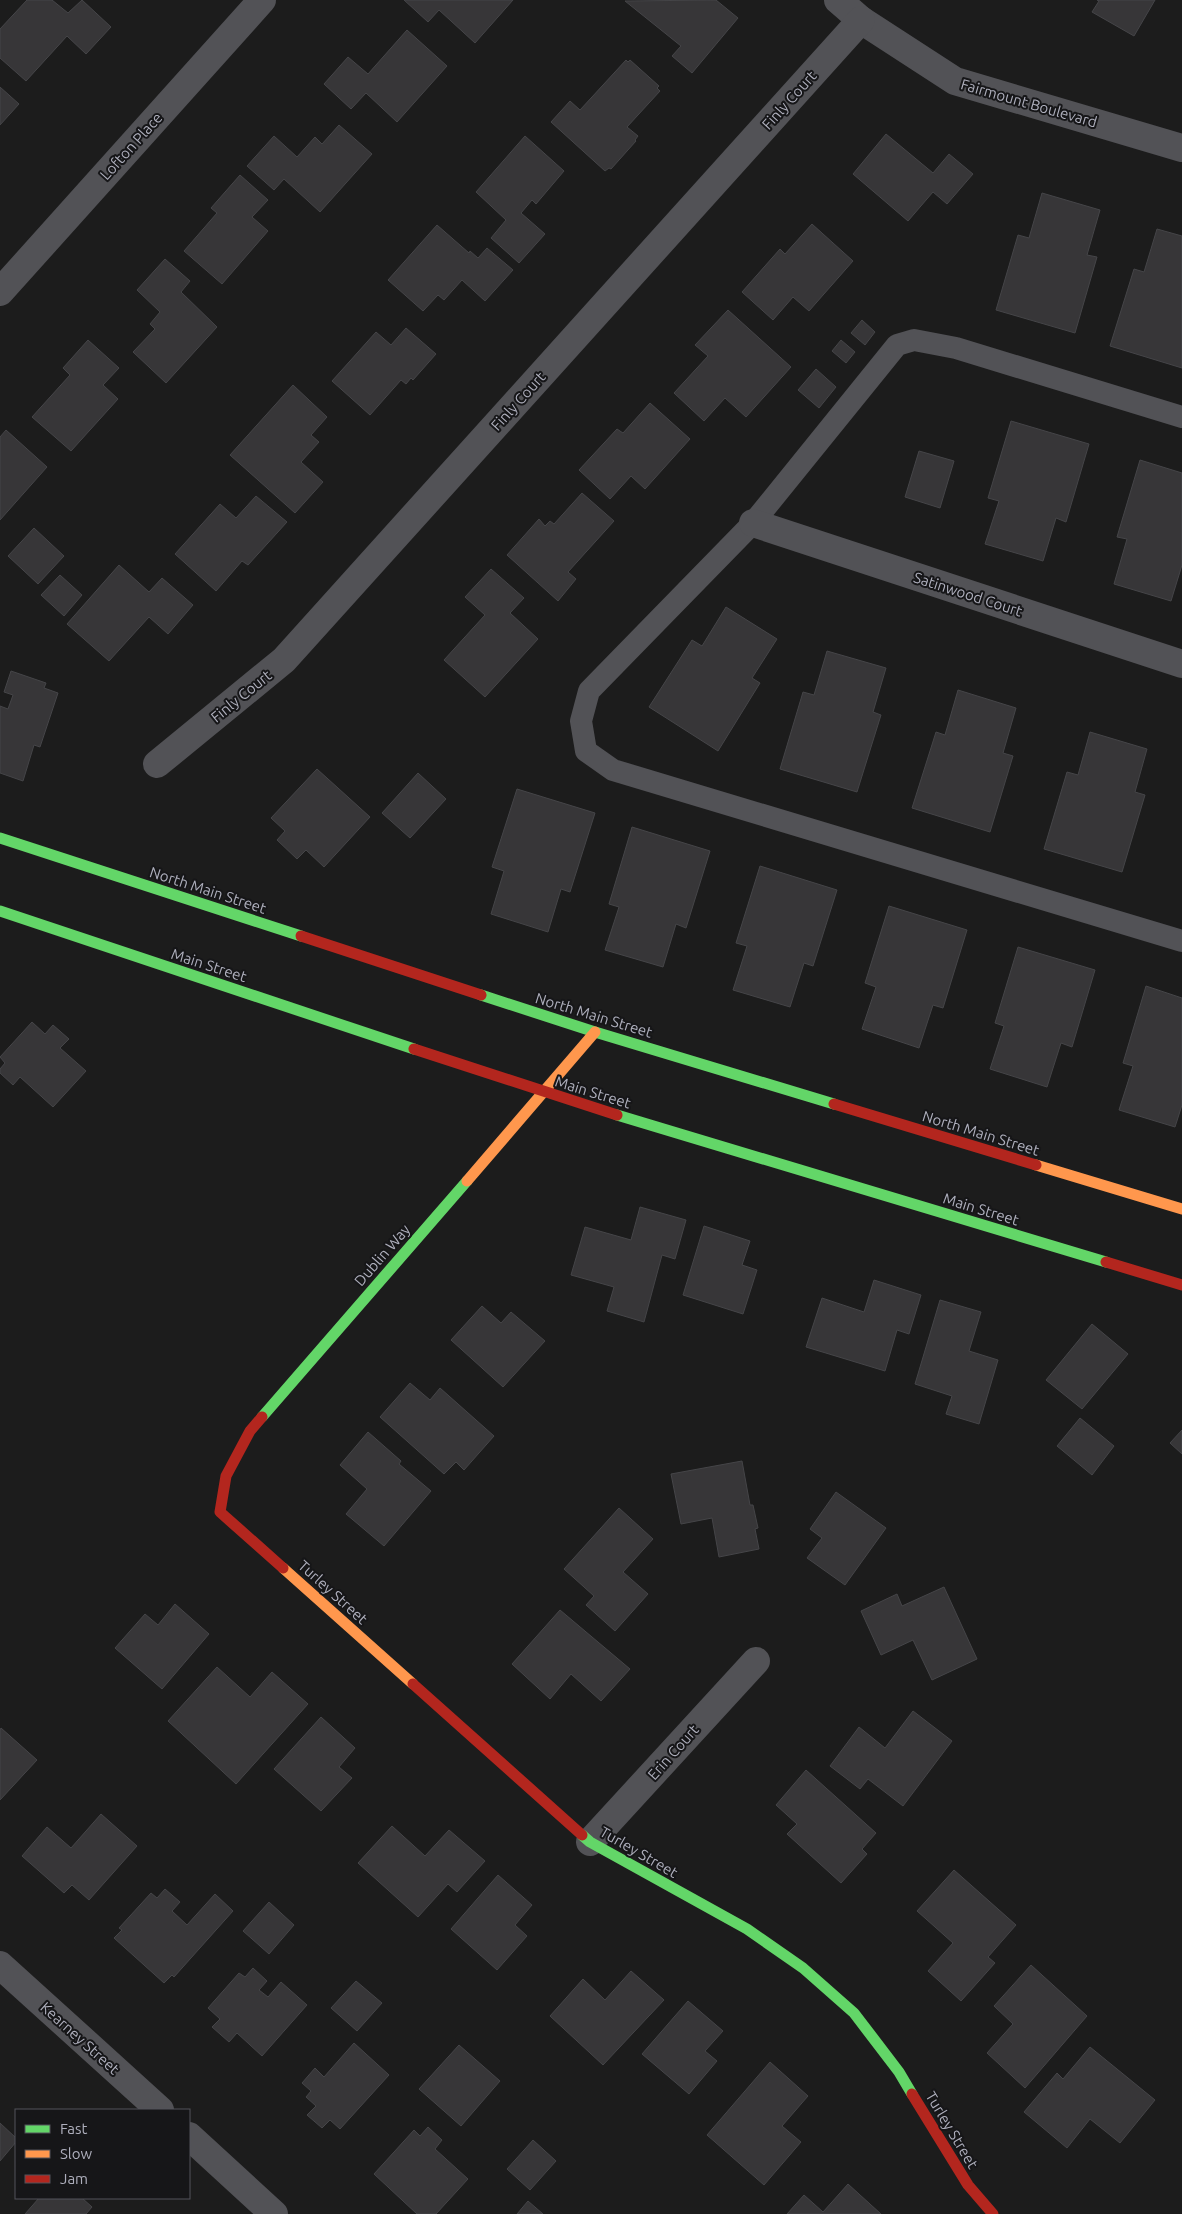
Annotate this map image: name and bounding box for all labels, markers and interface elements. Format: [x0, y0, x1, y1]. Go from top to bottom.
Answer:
street label: Finly Court [758, 67, 820, 133]
street label: Fairmount Boulevard [959, 75, 1099, 131]
street label: Lofton Place [96, 109, 166, 183]
street label: Finly Court [487, 368, 549, 434]
street label: Satinwood Court [912, 568, 1025, 620]
street label: Finly Court [207, 666, 275, 726]
street label: North Main Street [148, 863, 268, 917]
street label: Main Street [169, 945, 249, 985]
street label: North Main Street [533, 989, 655, 1041]
street label: Main Street [553, 1072, 633, 1112]
street label: North Main Street [920, 1107, 1042, 1159]
street label: Main Street [941, 1189, 1021, 1229]
street label: Dublin Way [351, 1221, 413, 1289]
street label: Turley Street [295, 1557, 371, 1627]
street label: Erin Court [644, 1721, 702, 1783]
street label: Turley Street [597, 1823, 681, 1881]
street label: Kearney Street [37, 1998, 123, 2078]
street label: Turley Street [922, 2088, 982, 2172]
legend [15, 2109, 190, 2199]
text: Fast [60, 2120, 88, 2137]
text: Slow [60, 2145, 93, 2162]
text: Jam [60, 2170, 88, 2187]

